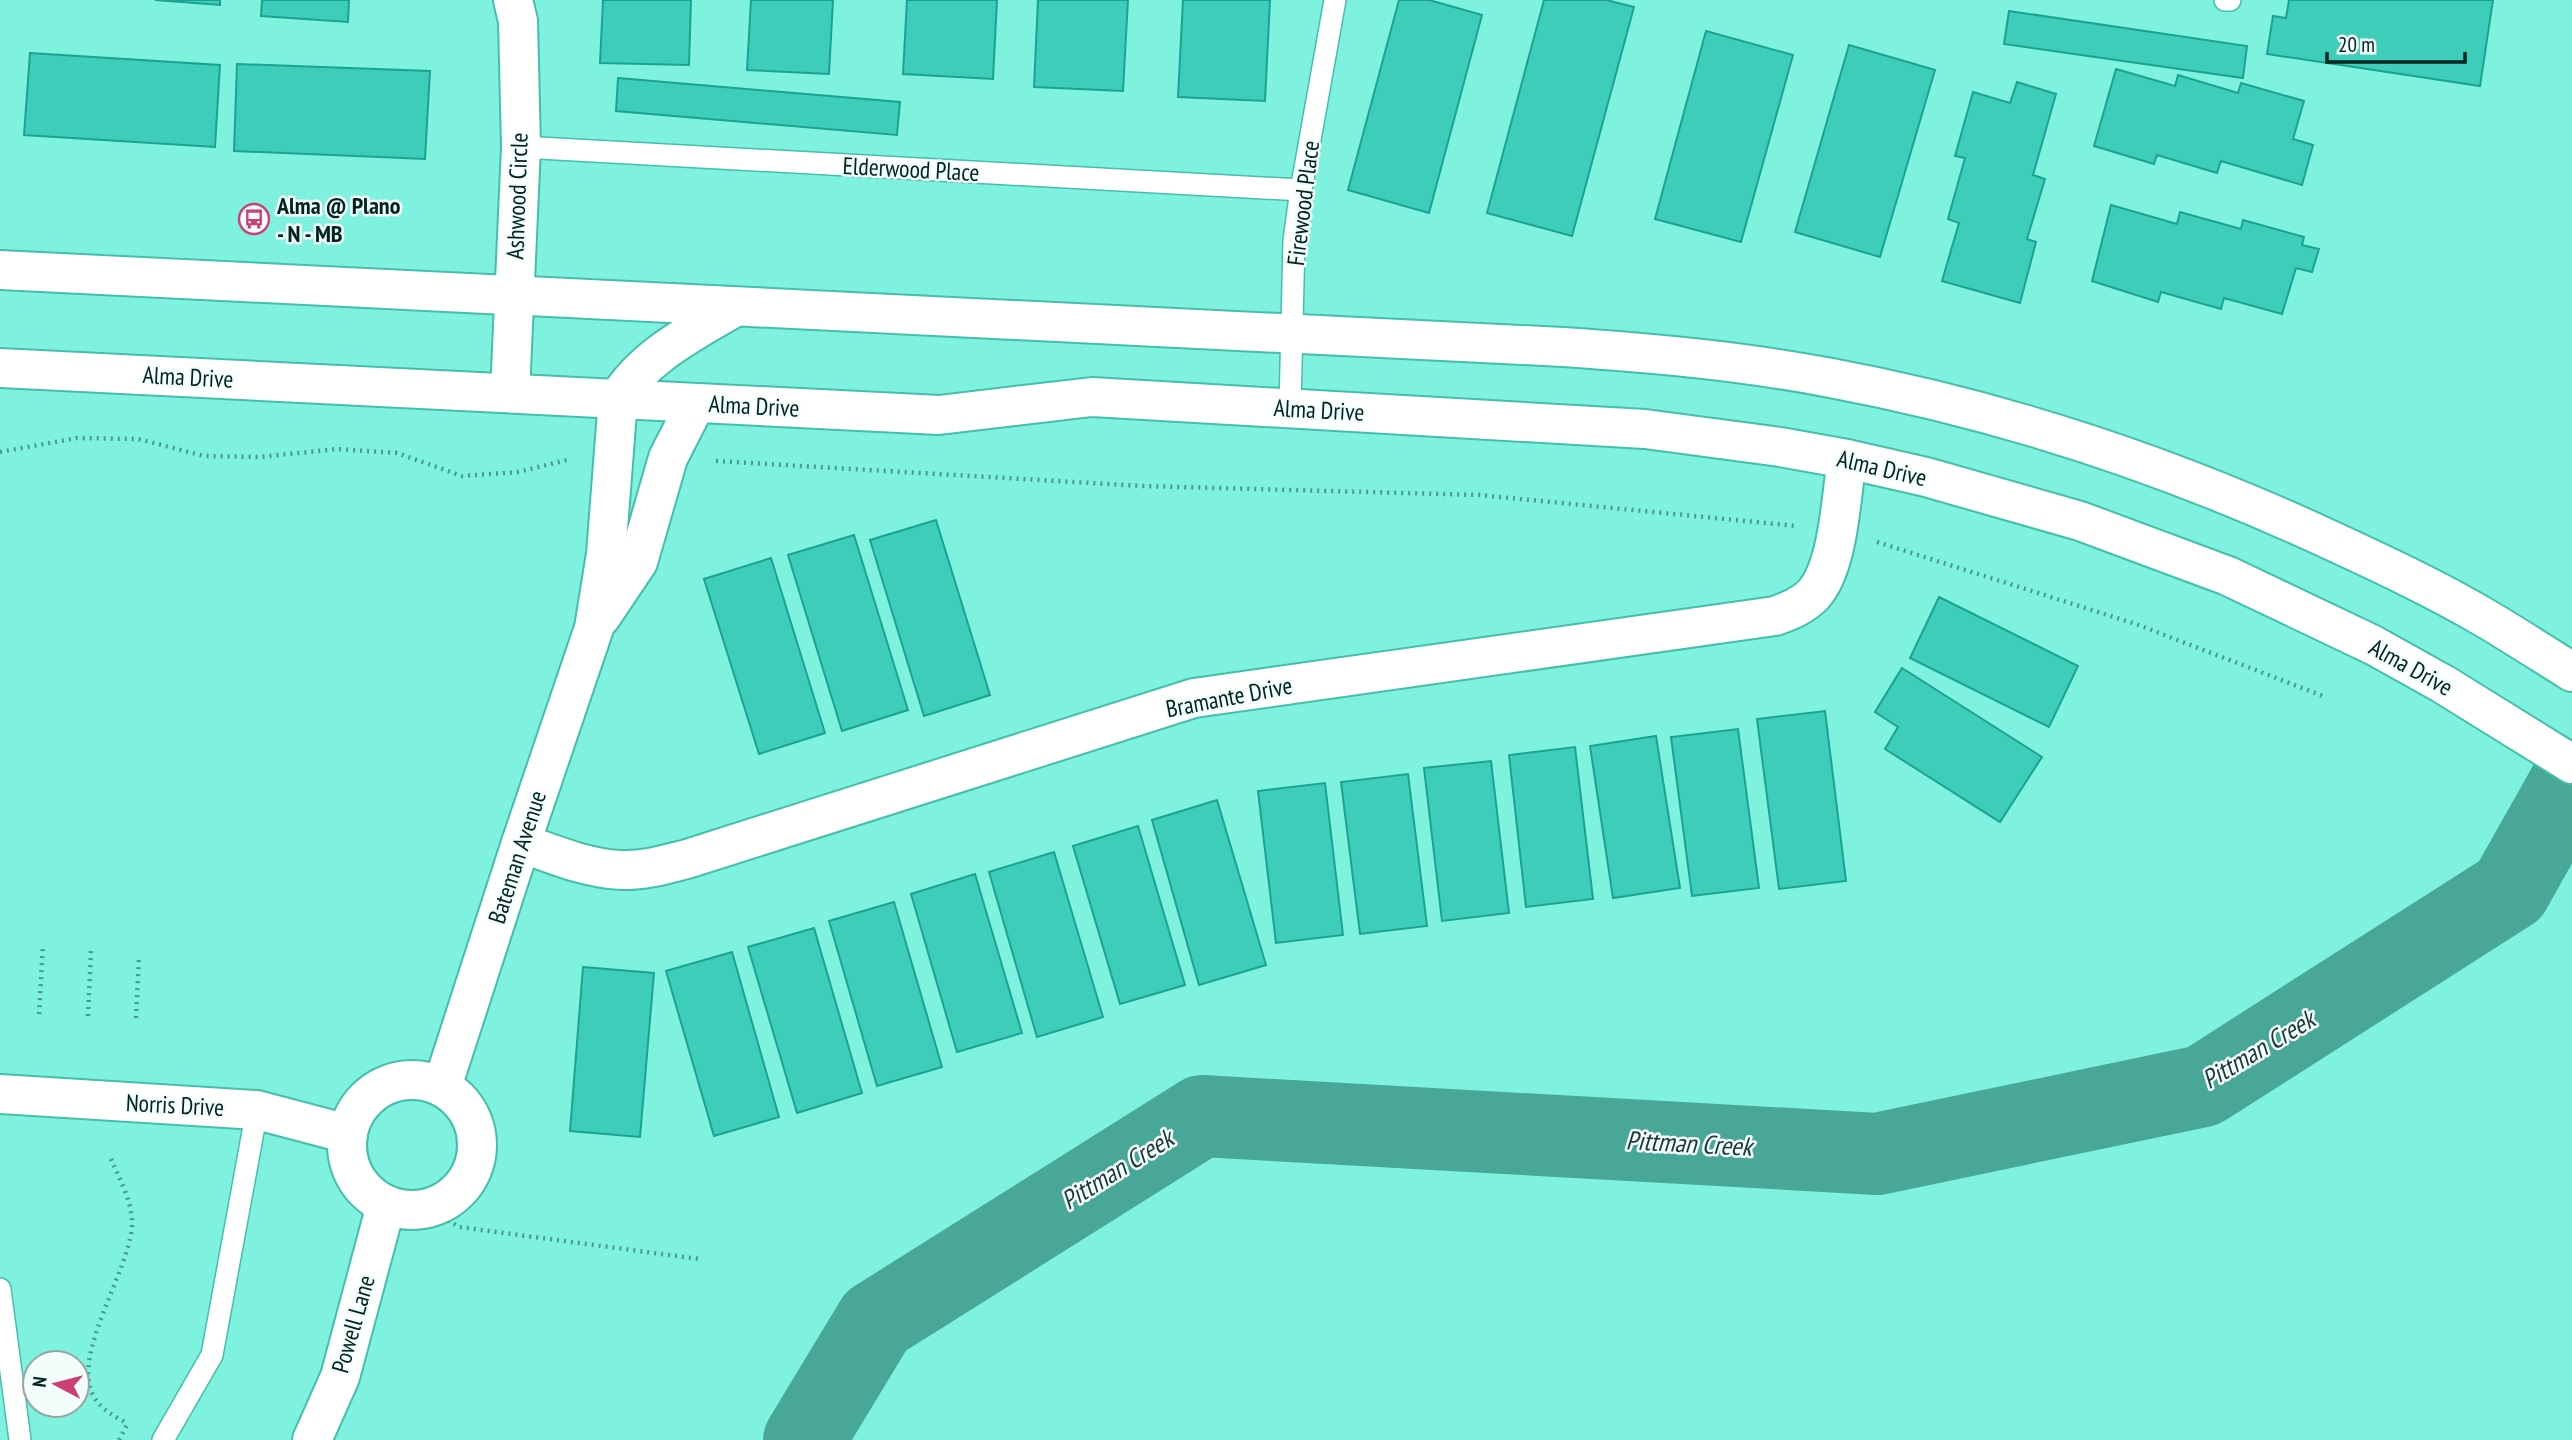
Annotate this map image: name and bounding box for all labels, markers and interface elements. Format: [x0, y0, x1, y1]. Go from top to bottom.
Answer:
scale bar [2327, 21, 2465, 65]
text: 20 m [2338, 31, 2375, 58]
street label: Ashwood Circle [499, 132, 535, 260]
street label: Firewood Place [1280, 139, 1326, 267]
street label: Elderwood Place [842, 150, 980, 188]
place label: Alma @ Plano - N - MB [276, 190, 401, 249]
bus stop icon: Alma @ Plano - N - MB [237, 202, 271, 236]
street label: Alma Drive [142, 359, 234, 395]
street label: Alma Drive [708, 388, 800, 424]
street label: Alma Drive [1273, 392, 1365, 428]
street label: Alma Drive [1834, 443, 1930, 493]
street label: Alma Drive [2364, 631, 2458, 703]
street label: Bramante Drive [1163, 670, 1295, 724]
street label: Bateman Avenue [481, 787, 553, 927]
water label: Pittman Creek [2196, 1001, 2323, 1096]
street label: Norris Drive [125, 1087, 225, 1123]
water label: Pittman Creek [1055, 1120, 1182, 1216]
water label: Pittman Creek [1625, 1123, 1756, 1163]
street label: Powell Lane [324, 1272, 382, 1376]
north arrow [21, 1349, 91, 1419]
text: N [27, 1375, 52, 1388]

